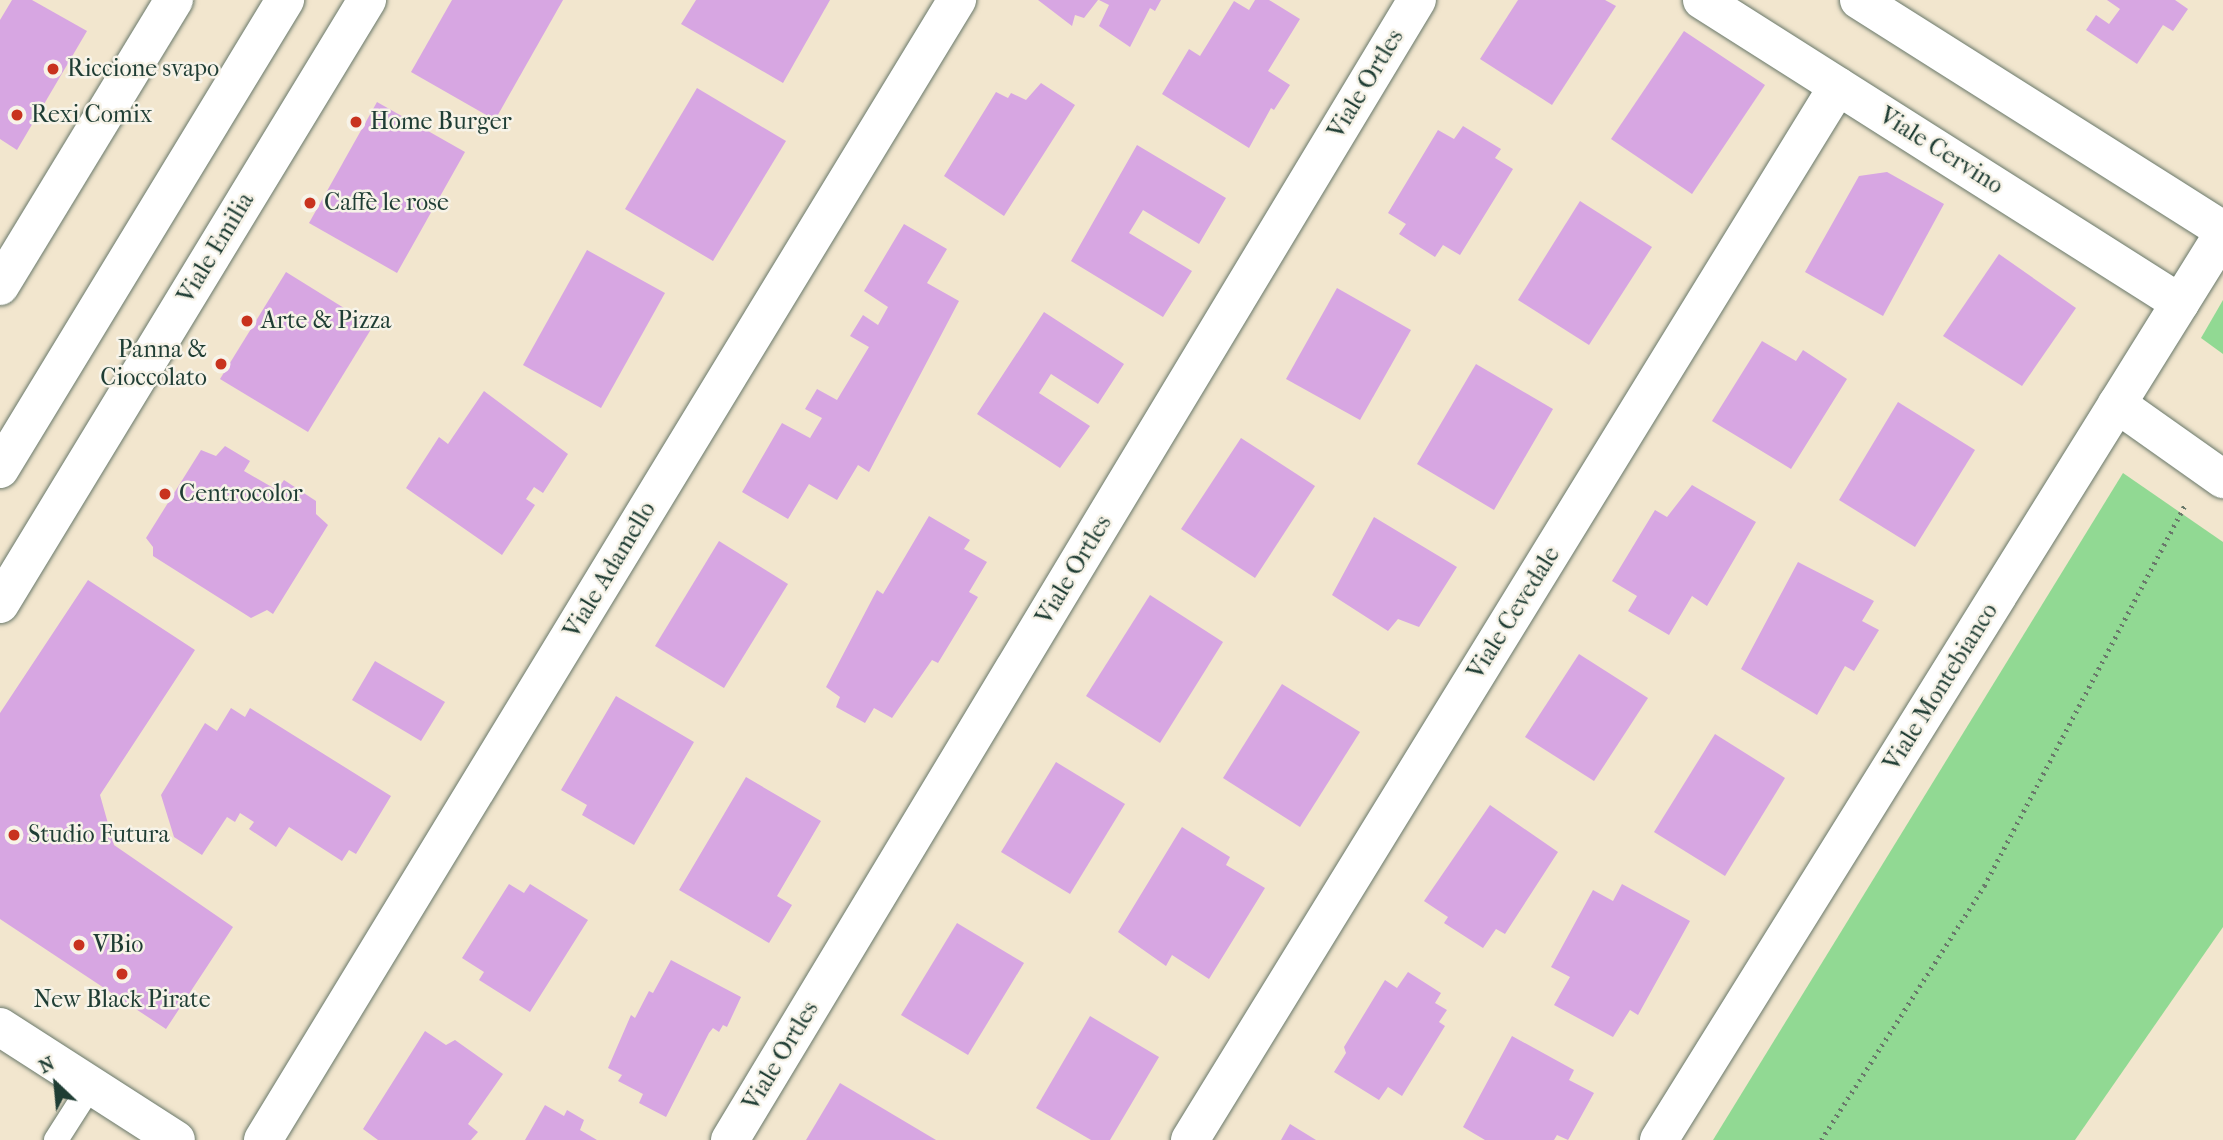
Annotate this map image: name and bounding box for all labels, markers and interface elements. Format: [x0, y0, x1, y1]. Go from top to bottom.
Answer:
street label: Viale Ortles [1322, 24, 1410, 144]
place label: Riccione svapo [67, 55, 219, 83]
marker: Riccione svapo [45, 61, 61, 77]
place label: Rexi Comix [31, 101, 152, 129]
street label: Viale Cervino [1874, 102, 2008, 200]
marker: Rexi Comix [9, 107, 25, 123]
place label: Home Burger [370, 108, 512, 136]
marker: Home Burger [348, 114, 364, 130]
street label: Viale Emilia [172, 188, 260, 308]
place label: Caffè le rose [324, 189, 449, 217]
marker: Caffè le rose [302, 195, 318, 211]
place label: Arte & Pizza [261, 307, 391, 335]
marker: Arte & Pizza [239, 313, 255, 329]
place label: Panna & Cioccolato [100, 336, 207, 392]
marker: Panna & Cioccolato [213, 356, 229, 372]
place label: Centrocolor [179, 480, 303, 508]
marker: Centrocolor [157, 486, 173, 502]
street label: Viale Adamello [558, 497, 662, 643]
street label: Viale Ortles [1030, 510, 1118, 630]
street label: Viale Cevedale [1462, 541, 1566, 685]
street label: Viale Montebianco [1878, 598, 2004, 776]
place label: Studio Futura [28, 821, 170, 849]
marker: Studio Futura [6, 827, 22, 843]
place label: VBio [93, 931, 143, 959]
marker: VBio [71, 937, 87, 953]
marker: New Black Pirate [114, 966, 130, 982]
place label: New Black Pirate [33, 986, 211, 1014]
street label: Viale Ortles [737, 996, 825, 1116]
north arrow [21, 1049, 91, 1119]
text: N [35, 1052, 58, 1078]

